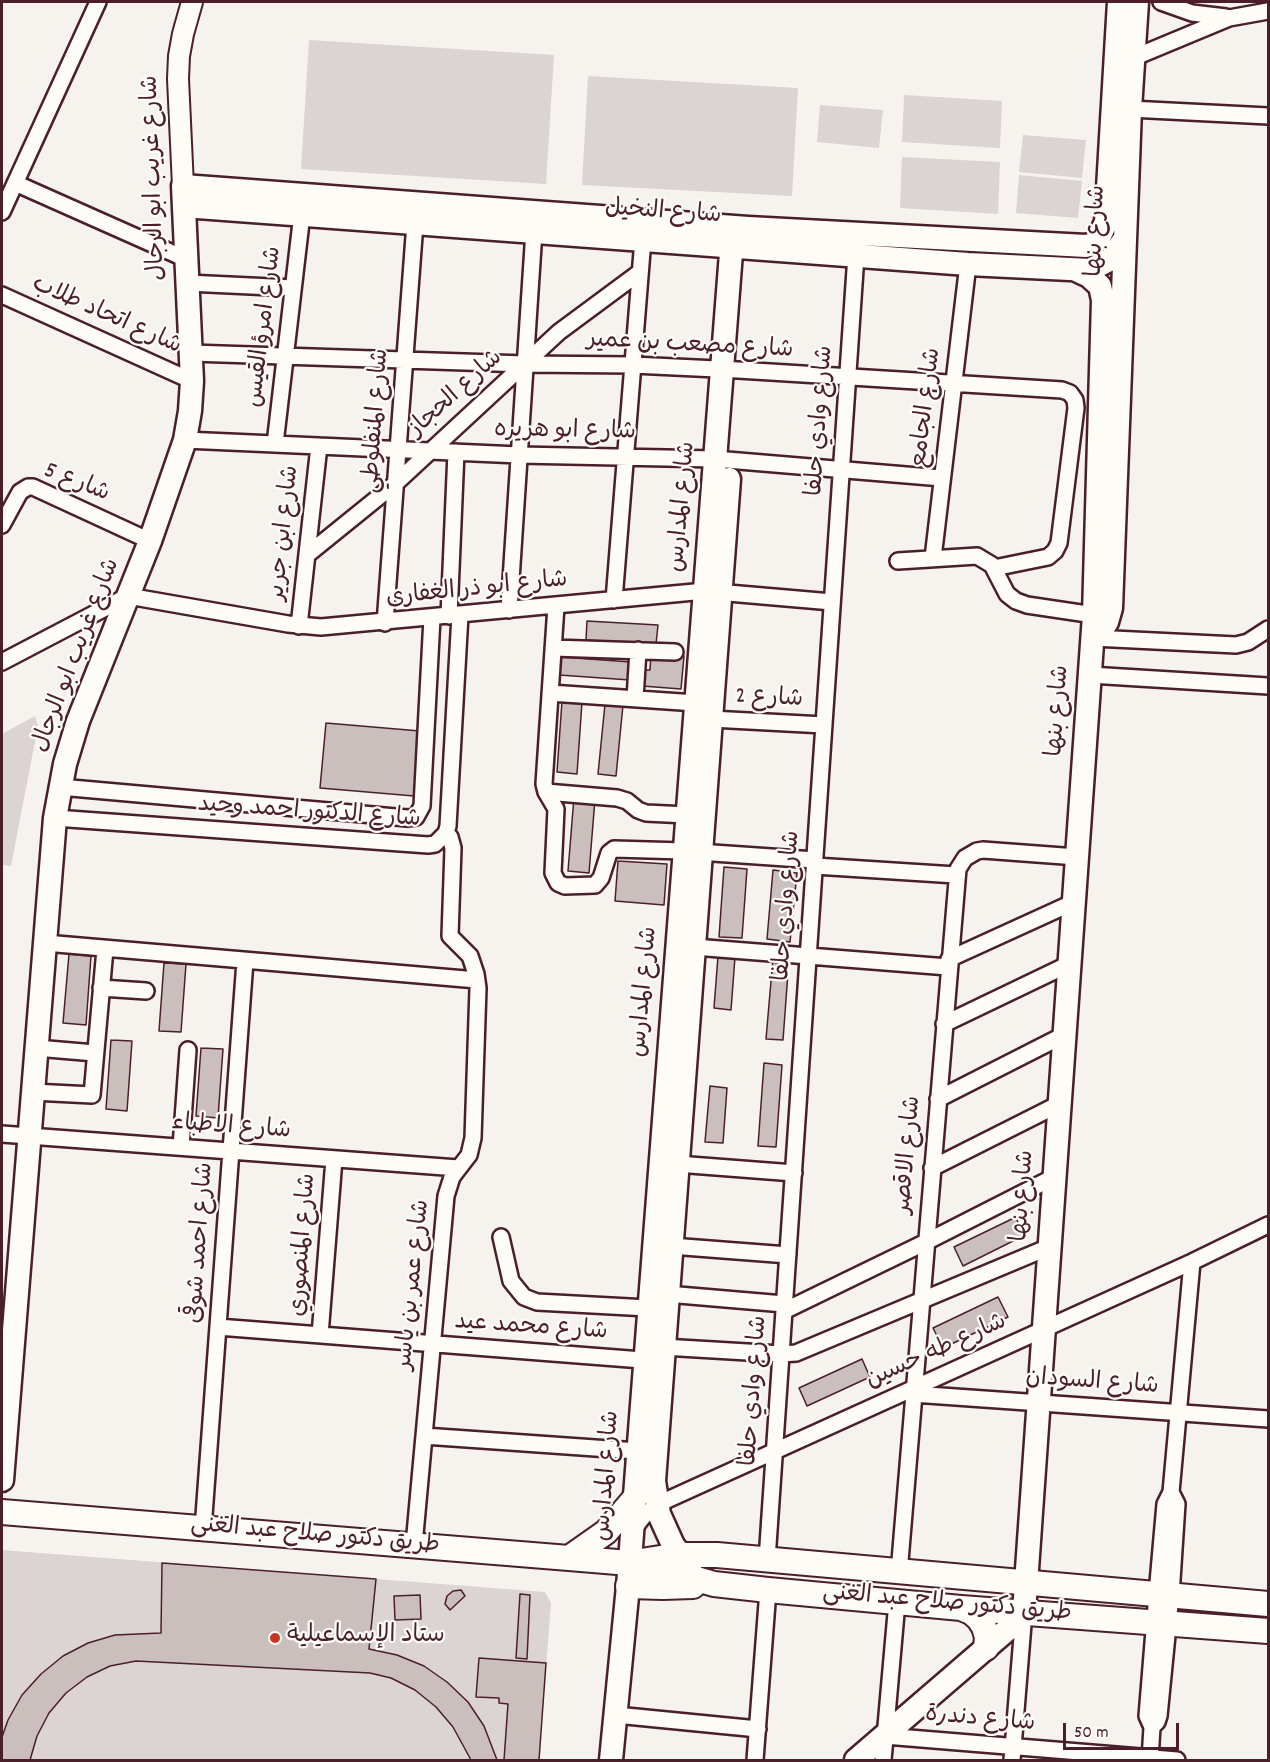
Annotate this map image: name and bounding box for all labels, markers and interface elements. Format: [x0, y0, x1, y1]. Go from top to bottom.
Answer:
street label: شارع غريب ابو الرجال [138, 75, 174, 281]
street label: شارع بنها [1082, 185, 1114, 277]
street label: شارع النخيل [604, 196, 722, 232]
street label: شارع امرؤ القيس [242, 245, 290, 409]
street label: شارع اتحاد طلاب [27, 271, 185, 363]
street label: شارع مصعب بن عمير [586, 327, 794, 367]
street label: شارع الحجاز [404, 345, 510, 445]
street label: شارع وادي حلفا [802, 345, 842, 497]
street label: شارع الجامع [906, 346, 950, 470]
street label: شارع المنفلوطي [359, 348, 397, 494]
street label: شارع ابو هريره [494, 417, 636, 449]
street label: شارع المدارس [664, 441, 704, 573]
street label: شارع 5 [39, 458, 113, 510]
street label: شارع ابن جرير [265, 464, 307, 602]
street label: شارع غريب ابو الرجال [28, 555, 128, 757]
street label: شارع ابو ذر الغفارى [385, 567, 569, 615]
street label: شارع بنها [1042, 664, 1078, 758]
street label: شارع 2 [734, 684, 804, 716]
street label: شارع الدكتور احمد وحيد [196, 792, 422, 836]
street label: شارع وادي حلفا [769, 830, 809, 982]
street label: شارع المدارس [626, 926, 666, 1058]
street label: شارع الاقصر [890, 1095, 930, 1215]
street label: شارع الاطباء [170, 1110, 292, 1148]
street label: شارع بنها [1007, 1149, 1043, 1243]
street label: شارع احمد شوقى [182, 1162, 222, 1324]
street label: شارع المنصوري [286, 1173, 324, 1317]
street label: شارع عمر بن ياسر [392, 1198, 438, 1372]
street label: شارع محمد عيد [454, 1309, 608, 1349]
street label: شارع طه حسين [862, 1309, 1012, 1397]
street label: شارع وادي حلفا [736, 1315, 776, 1467]
street label: شارع السودان [1024, 1365, 1160, 1403]
street label: شارع المدارس [590, 1410, 628, 1542]
street label: طريق دكتور صلاح عبد الغنى [189, 1512, 441, 1562]
street label: طريق دكتور صلاح عبد الغنى [821, 1580, 1073, 1630]
place label: ستاد الإسماعيلية [287, 1624, 445, 1652]
marker: ستاد الإسماعيلية [268, 1631, 282, 1645]
street label: شارع دندرة [924, 1702, 1036, 1740]
scale bar [1066, 1711, 1182, 1749]
text: 50 m [1074, 1721, 1109, 1746]

